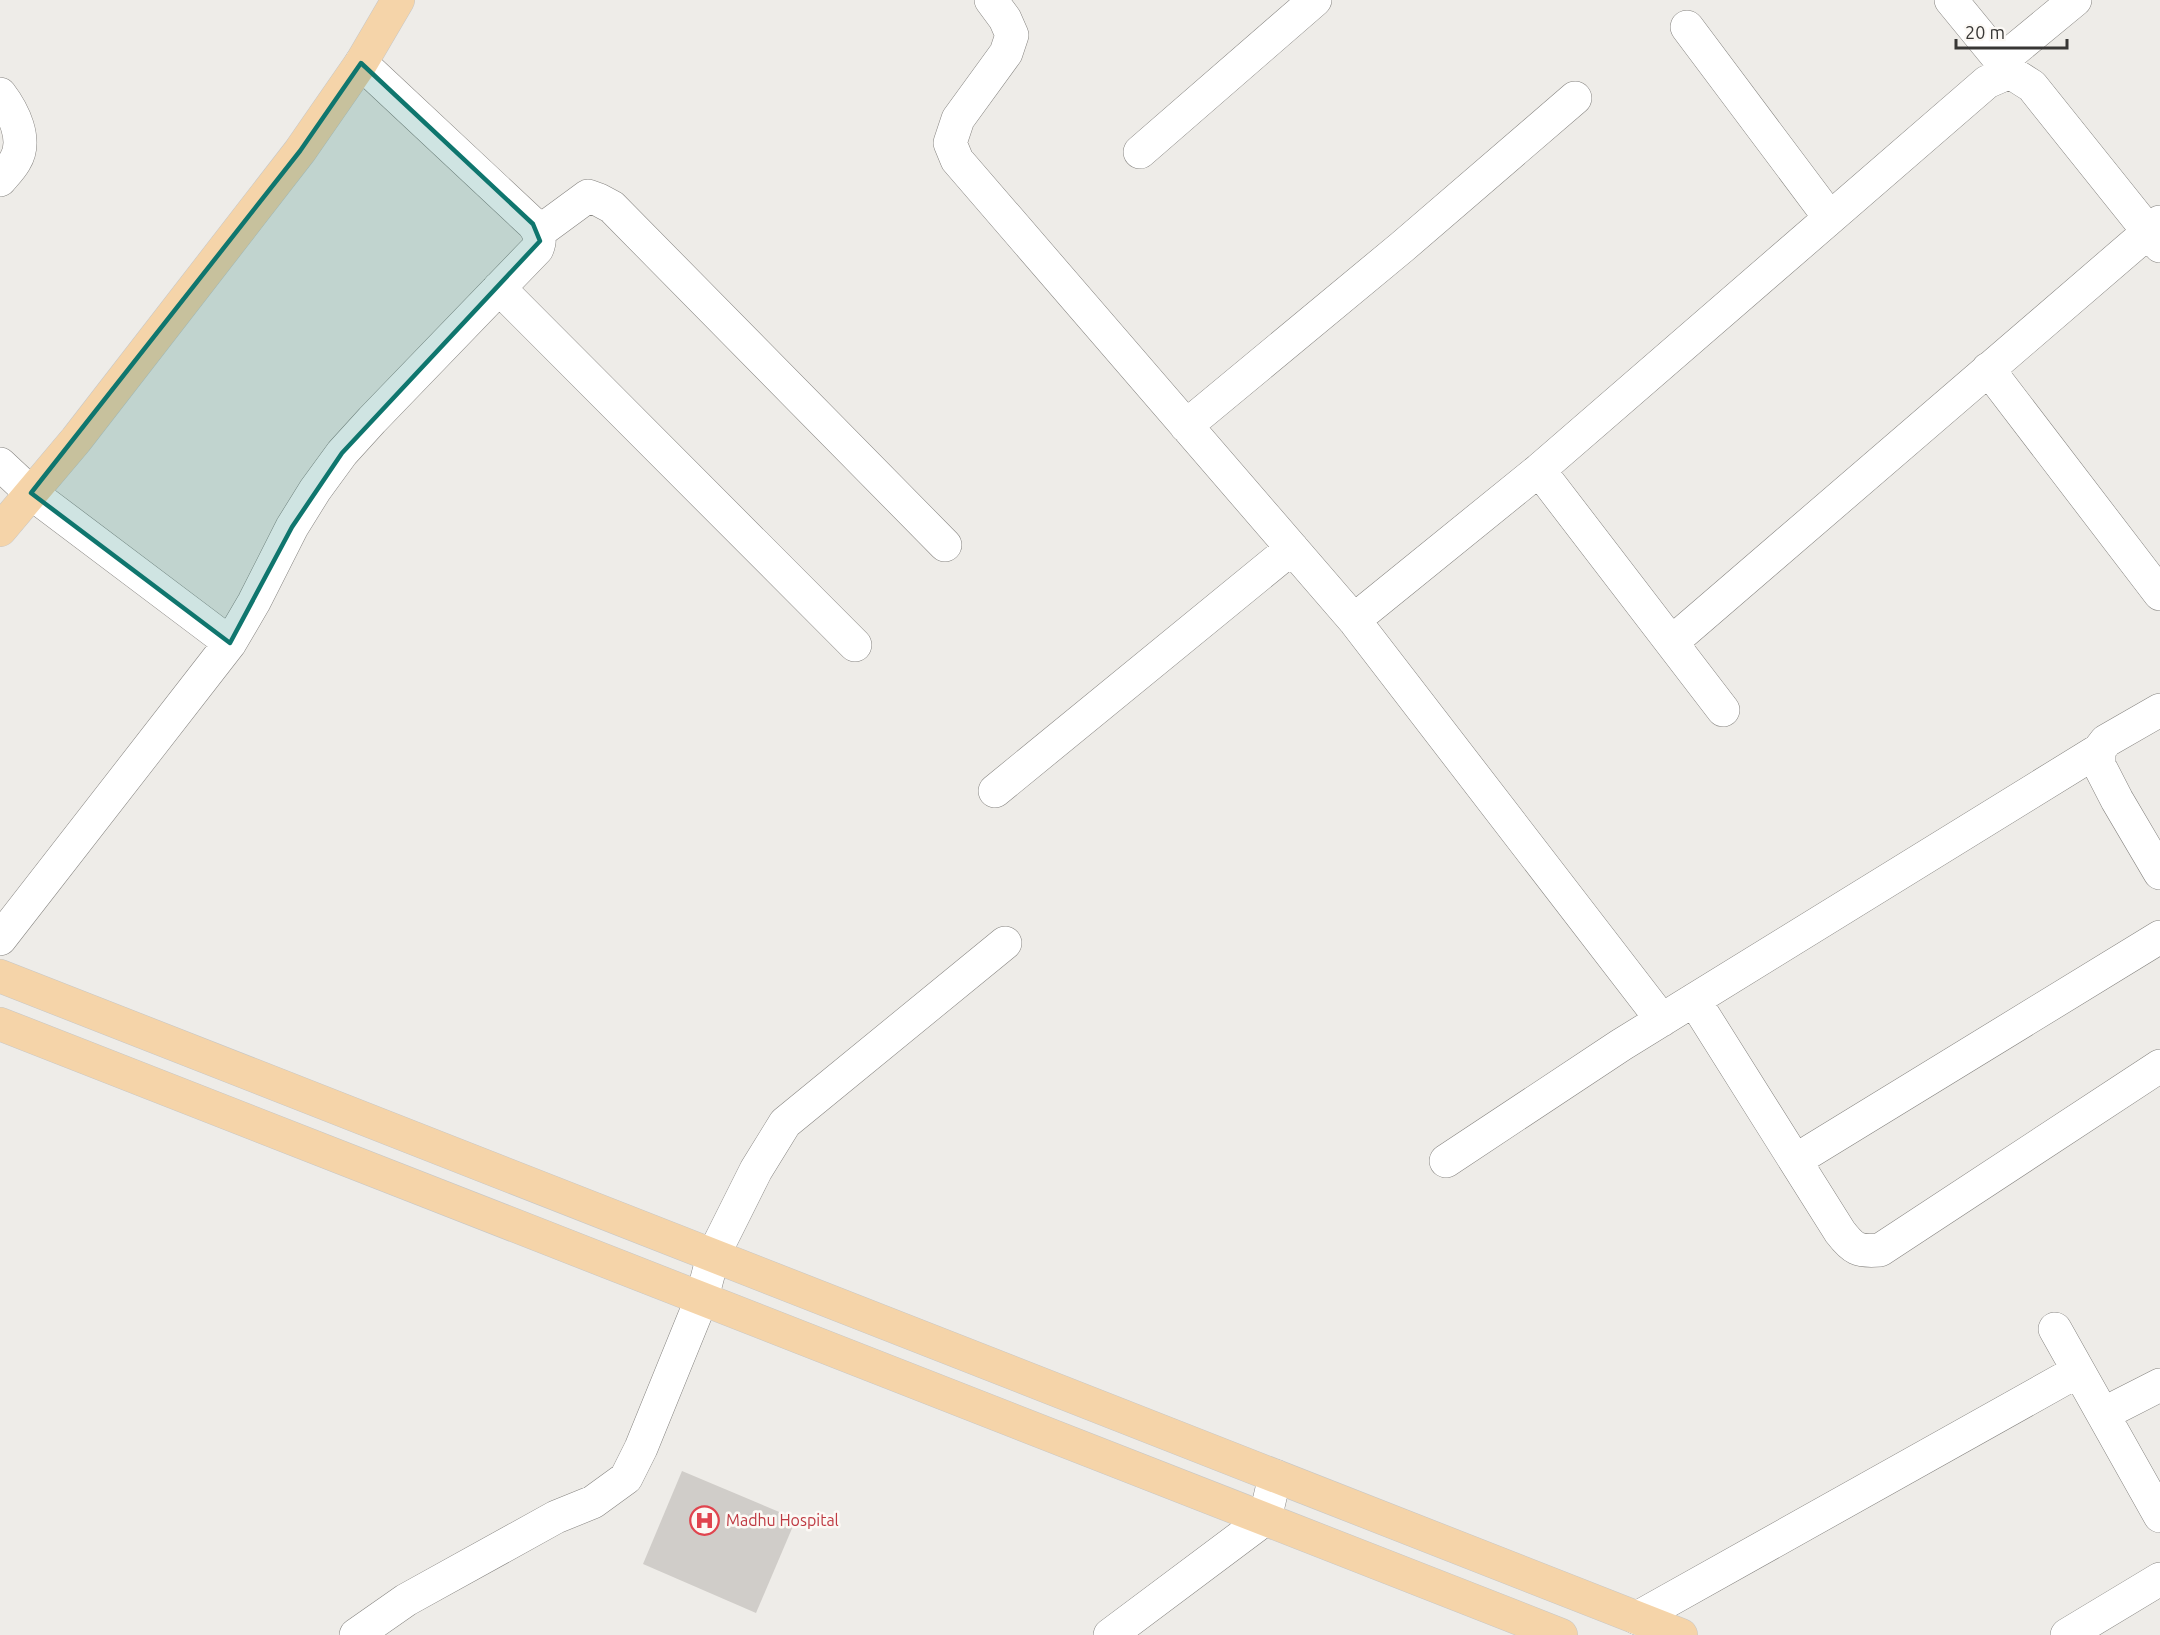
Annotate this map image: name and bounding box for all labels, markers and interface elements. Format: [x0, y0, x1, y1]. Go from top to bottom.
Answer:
scale bar [1956, 12, 2067, 50]
text: 20 m [1965, 22, 2005, 42]
hospital icon: Madhu Hospital [689, 1504, 721, 1536]
place label: Madhu Hospital [726, 1511, 839, 1529]

